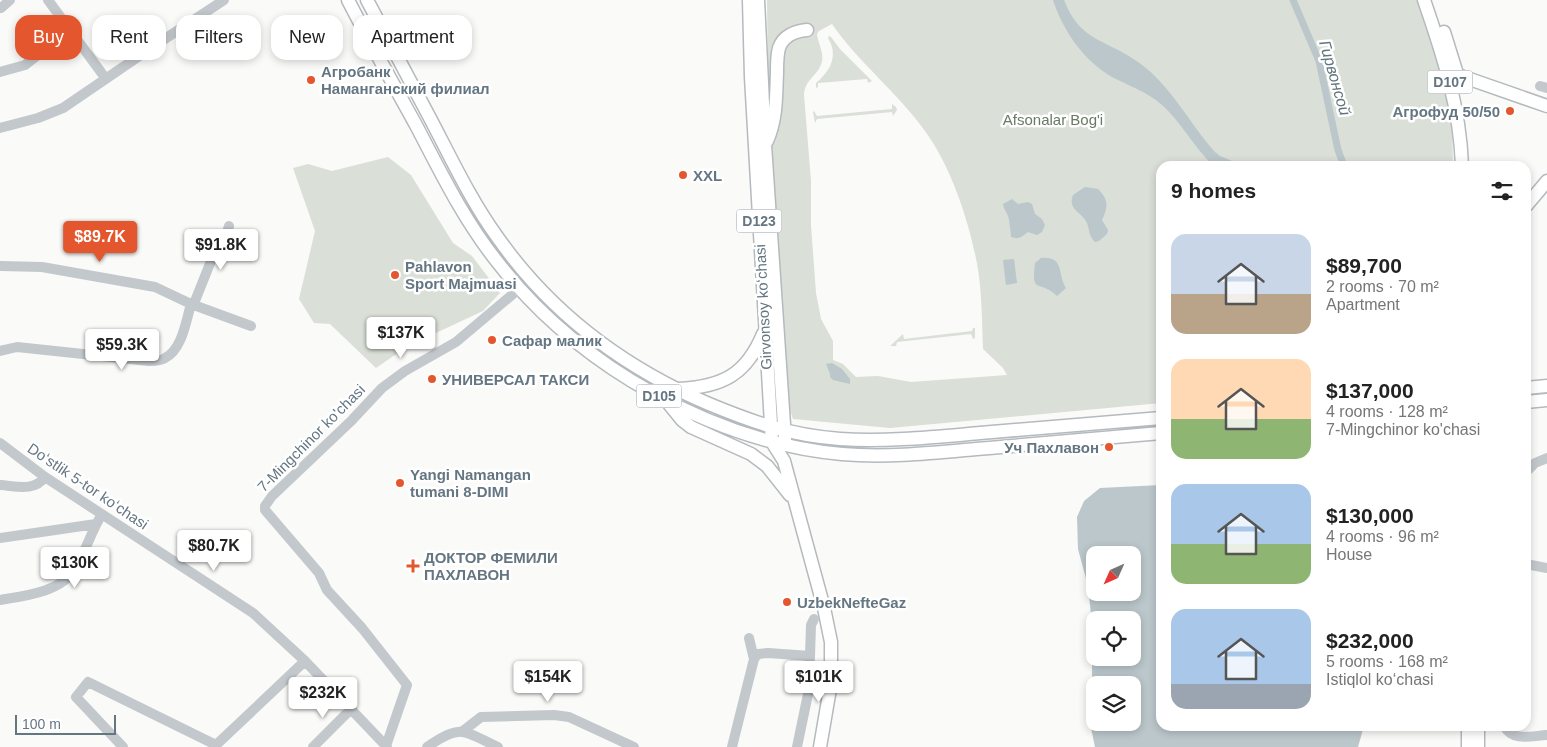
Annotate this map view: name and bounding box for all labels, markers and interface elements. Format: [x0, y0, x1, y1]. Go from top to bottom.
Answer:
chip: Buy [15, 15, 82, 60]
chip: Rent [92, 15, 166, 60]
chip: Filters [176, 15, 261, 60]
chip: New [271, 15, 343, 60]
chip: Apartment [353, 15, 472, 60]
water label: Гирвонсой [1316, 39, 1354, 118]
place label: Агробанк Наманганский филиал [321, 63, 490, 97]
road number: D107 [1428, 70, 1472, 94]
marker: Агробанк Наманганский филиал [305, 74, 317, 86]
place label: Агрофуд 50/50 [1392, 103, 1500, 120]
marker: Агрофуд 50/50 [1504, 105, 1516, 117]
park label: Afsonalar Bog'i [1003, 111, 1103, 128]
place label: XXL [693, 167, 722, 184]
marker: XXL [677, 169, 689, 181]
icon: filters [1488, 177, 1516, 205]
text: 9 homes [1171, 179, 1256, 202]
road number: D123 [736, 210, 782, 232]
pin: $89.7K [59, 220, 141, 263]
text: $89.7K [74, 228, 126, 245]
pin: $91.8K [180, 228, 262, 271]
text: $91.8K [195, 236, 247, 253]
street label: Girvonsoy koʻchasi [751, 244, 775, 370]
icon: home [1211, 254, 1271, 314]
text: $89,700 [1326, 254, 1402, 277]
place label: Pahlavon Sport Majmuasi [405, 258, 517, 292]
marker: Pahlavon Sport Majmuasi [389, 269, 401, 281]
text: 2 rooms · 70 m² [1326, 278, 1439, 295]
text: Apartment [1326, 296, 1400, 313]
pin: $137K [366, 316, 436, 359]
text: $137K [377, 324, 425, 341]
pin: $59.3K [81, 328, 163, 371]
place label: Сафар малик [502, 332, 602, 349]
marker: Сафар малик [486, 334, 498, 346]
text: $59.3K [96, 336, 148, 353]
place label: УНИВЕРСАЛ ТАКСИ [442, 371, 589, 388]
marker: УНИВЕРСАЛ ТАКСИ [426, 373, 438, 385]
icon: home [1211, 379, 1271, 439]
text: $137,000 [1326, 379, 1414, 402]
street label: 7-Mingchinor ko'chasi [254, 381, 368, 495]
road number: D105 [636, 384, 682, 408]
text: 4 rooms · 128 m² [1326, 403, 1448, 420]
text: 7-Mingchinor ko'chasi [1326, 421, 1480, 438]
street label: Doʻstlik 5-tor koʻchasi [25, 439, 151, 533]
place label: Уч Пахлавон [1004, 439, 1099, 456]
marker: Уч Пахлавон [1103, 441, 1115, 453]
place label: Yangi Namangan tumani 8-DIMI [410, 466, 531, 500]
marker: Yangi Namangan tumani 8-DIMI [394, 477, 406, 489]
icon: home [1211, 504, 1271, 564]
text: $130,000 [1326, 504, 1414, 527]
text: 4 rooms · 96 m² [1326, 528, 1439, 545]
pin: $80.7K [173, 530, 255, 572]
text: $80.7K [188, 537, 240, 554]
pin: $130K [40, 546, 110, 589]
north arrow [1086, 546, 1141, 601]
map controls [1086, 546, 1141, 731]
text: House [1326, 546, 1372, 563]
place label: ДОКТОР ФЕМИЛИ ПАХЛАВОН [424, 549, 558, 583]
text: $130K [51, 554, 99, 571]
marker: ДОКТОР ФЕМИЛИ ПАХЛАВОН [406, 559, 420, 573]
place label: UzbekNefteGaz [797, 594, 906, 611]
marker: UzbekNefteGaz [781, 596, 793, 608]
button: locate [1086, 611, 1141, 666]
icon: home [1211, 629, 1271, 689]
text: $232,000 [1326, 629, 1414, 652]
text: 5 rooms · 168 m² [1326, 653, 1448, 670]
pin: $154K [513, 660, 583, 703]
pin: $101K [784, 660, 854, 703]
text: $154K [524, 668, 572, 685]
text: $101K [795, 668, 843, 685]
text: Istiqlol ko‘chasi [1326, 671, 1434, 688]
pin: $232K [288, 676, 358, 719]
button: layers [1086, 676, 1141, 731]
text: $232K [299, 684, 347, 701]
scale bar [15, 712, 116, 735]
text: 100 m [22, 716, 61, 732]

